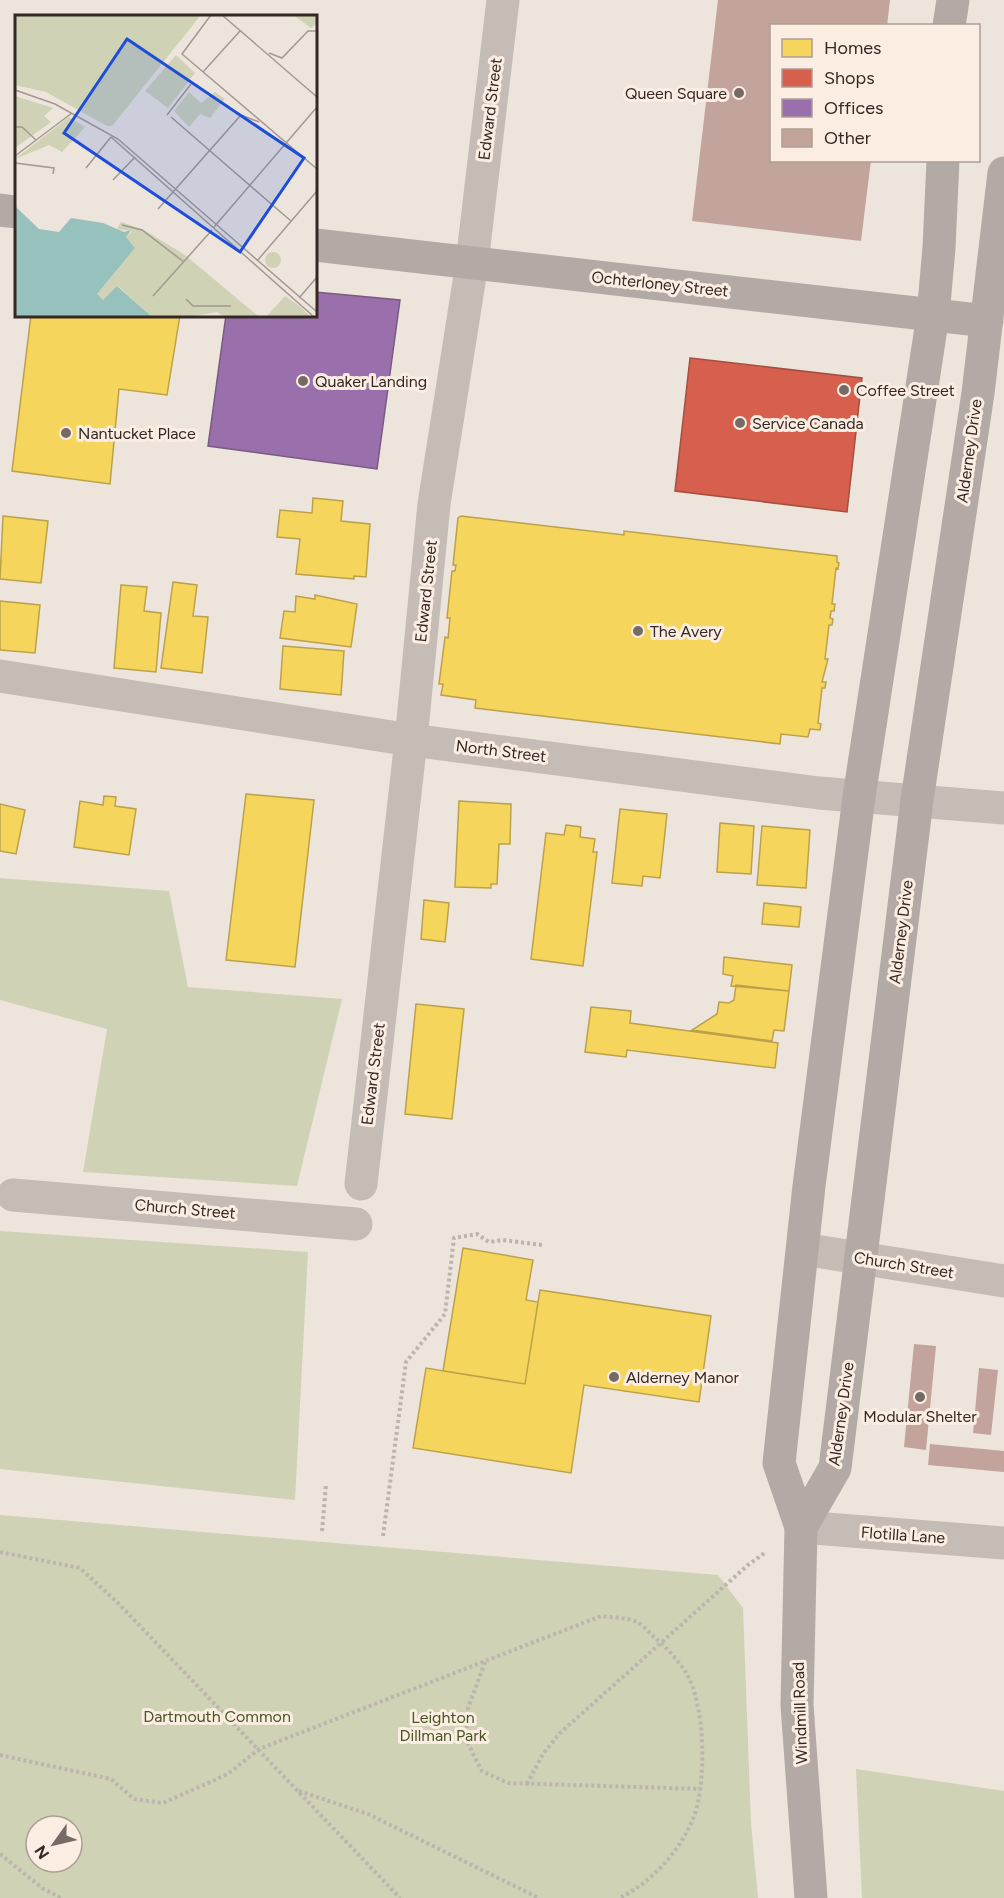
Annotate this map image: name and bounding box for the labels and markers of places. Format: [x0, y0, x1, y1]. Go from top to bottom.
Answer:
place label: Queen Square [625, 84, 727, 103]
marker: Queen Square [732, 86, 746, 100]
place label: Quaker Landing [315, 372, 427, 391]
marker: Quaker Landing [296, 374, 310, 388]
place label: Coffee Street [856, 381, 955, 400]
marker: Coffee Street [837, 383, 851, 397]
place label: Service Canada [752, 414, 864, 433]
marker: Service Canada [733, 416, 747, 430]
place label: Nantucket Place [78, 424, 196, 443]
marker: Nantucket Place [59, 426, 73, 440]
place label: The Avery [650, 622, 722, 641]
marker: The Avery [631, 624, 645, 638]
place label: Alderney Manor [626, 1368, 740, 1387]
marker: Alderney Manor [607, 1370, 621, 1384]
marker: Modular Shelter [913, 1390, 927, 1404]
place label: Modular Shelter [863, 1407, 977, 1426]

